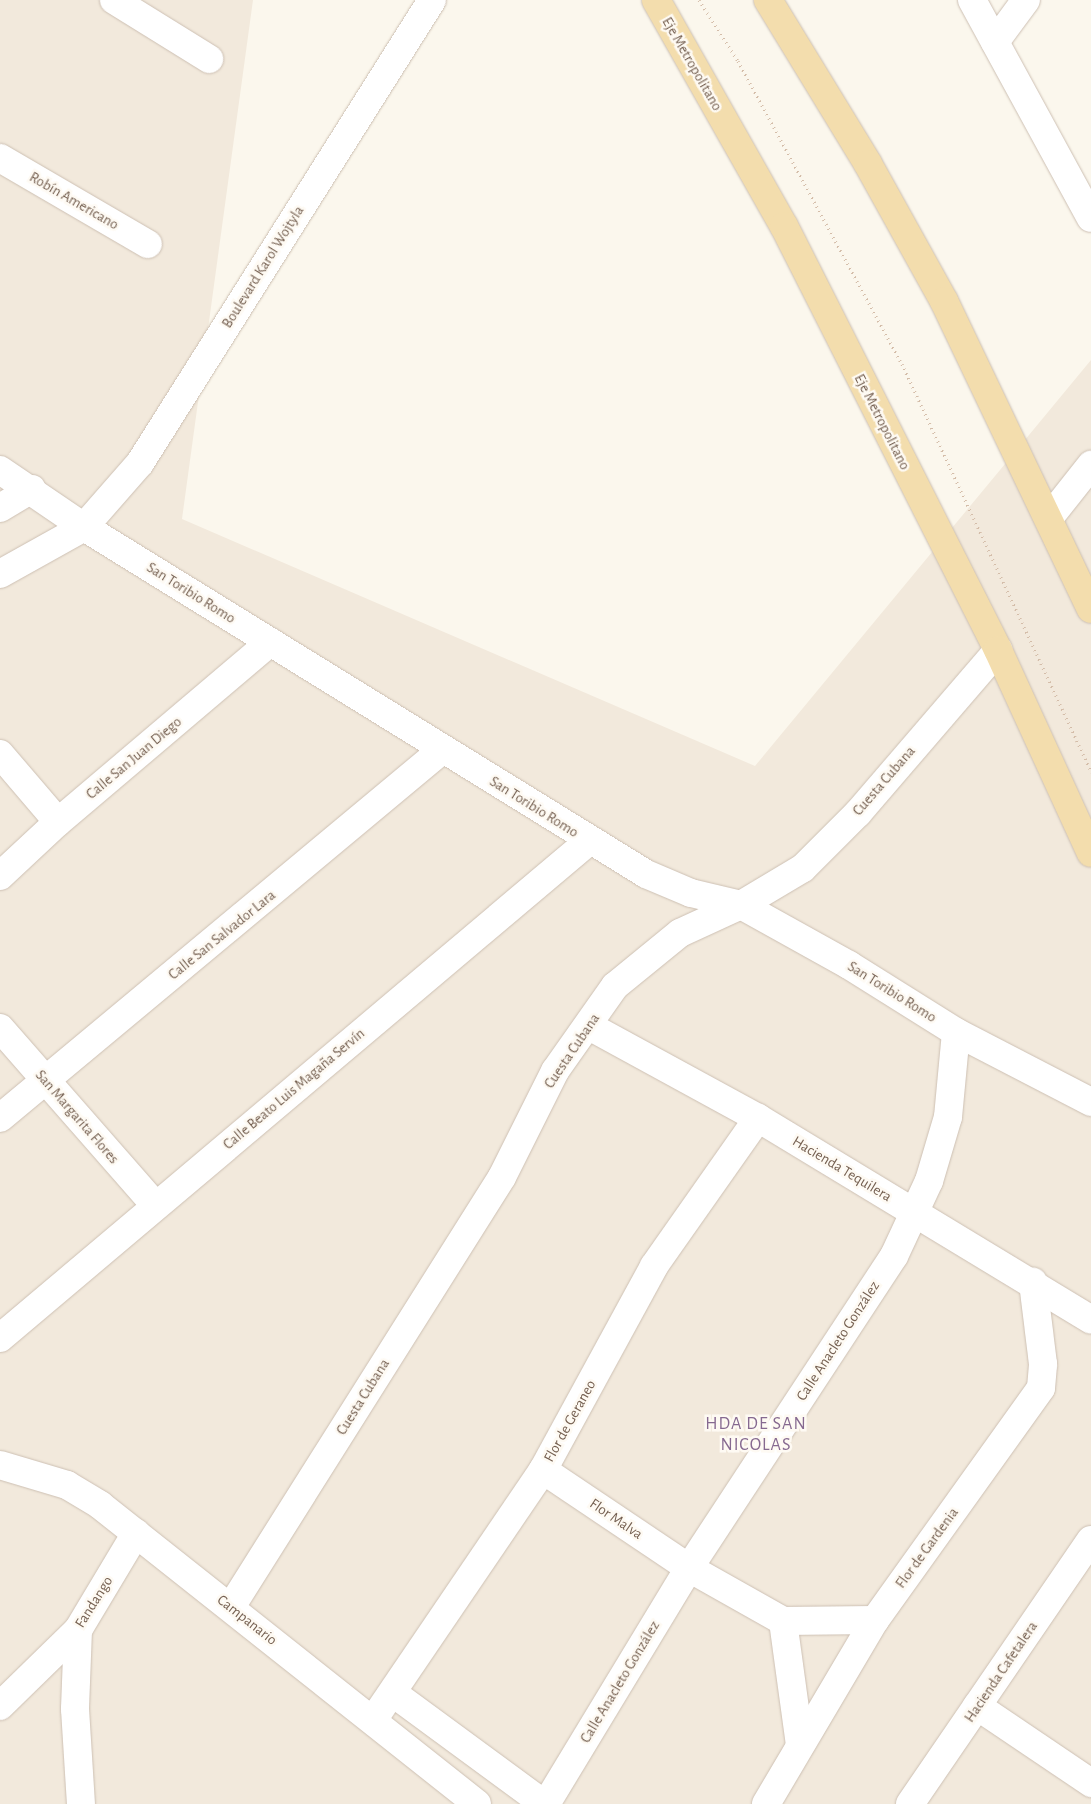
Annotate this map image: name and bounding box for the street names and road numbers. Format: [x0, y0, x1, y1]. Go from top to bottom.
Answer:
street label: Eje Metropolitano [658, 14, 726, 114]
street label: Robín Americano [26, 168, 122, 234]
street label: Boulevard Karol Wojtyla [218, 203, 308, 331]
street label: Eje Metropolitano [850, 371, 914, 473]
street label: San Toribio Romo [143, 559, 239, 627]
street label: Calle San Juan Diego [83, 713, 185, 803]
street label: Cuesta Cubana [849, 743, 919, 819]
street label: San Toribio Romo [486, 773, 582, 841]
street label: Calle San Salvador Lara [165, 886, 279, 984]
street label: San Toribio Romo [844, 958, 940, 1026]
street label: Cuesta Cubana [540, 1010, 604, 1092]
street label: Calle Beato Luis Magaña Servín [220, 1024, 368, 1154]
street label: San Margarita Flores [31, 1066, 123, 1168]
street label: Hacienda Tequilera [789, 1132, 895, 1206]
street label: Calle Anacleto González [793, 1278, 883, 1404]
street label: Cuesta Cubana [332, 1356, 394, 1438]
street label: Flor de Geraneo [540, 1377, 600, 1465]
street label: Flor Malva [586, 1495, 646, 1543]
street label: Flor de Gardenia [892, 1504, 962, 1592]
street label: Fandango [71, 1573, 117, 1631]
street label: Campanario [213, 1591, 281, 1649]
street label: Calle Anacleto González [576, 1618, 664, 1746]
street label: Hacienda Cafetalera [961, 1618, 1041, 1726]

